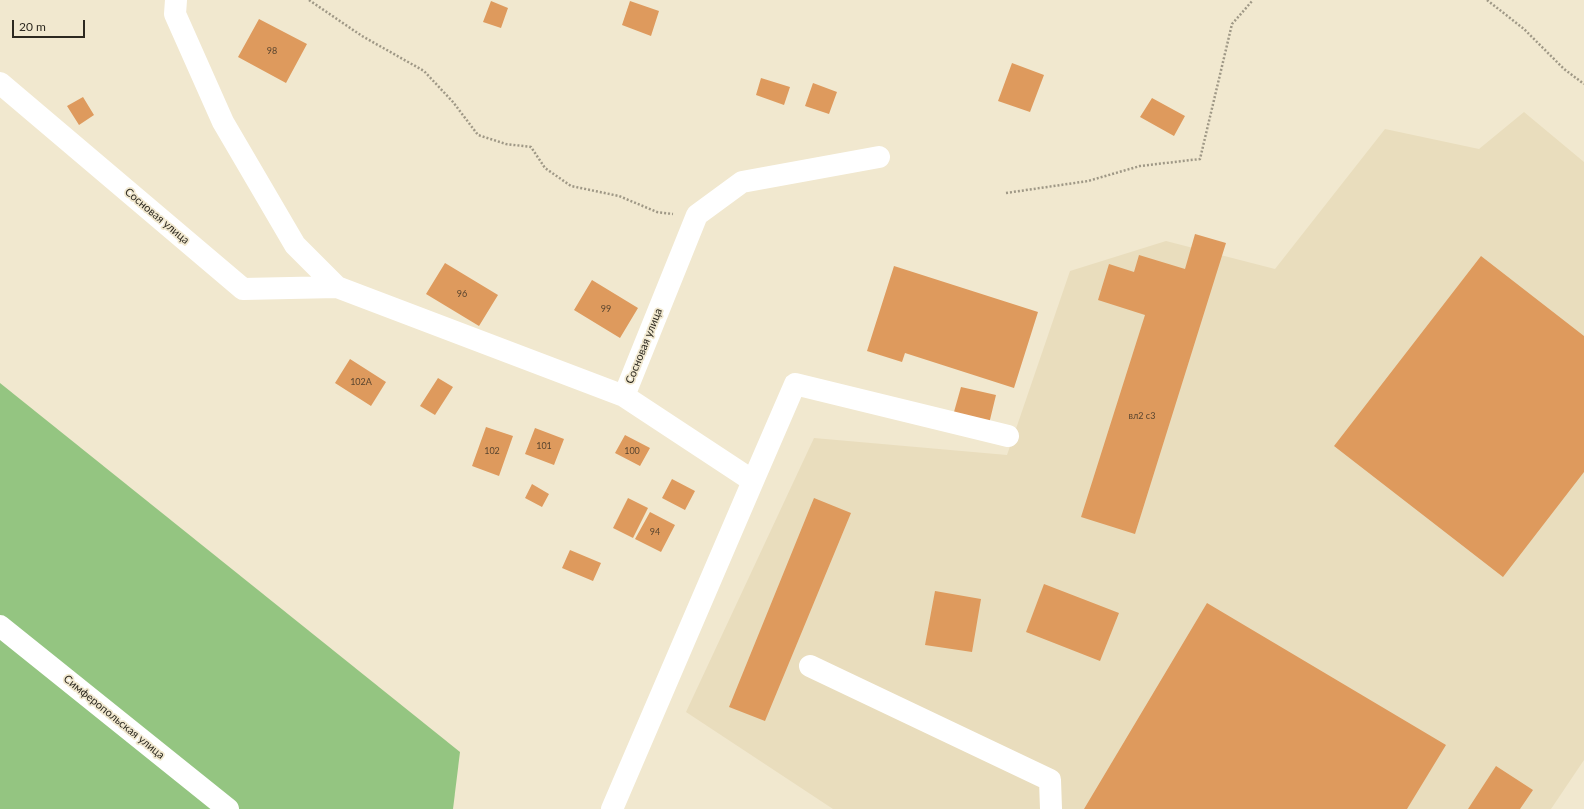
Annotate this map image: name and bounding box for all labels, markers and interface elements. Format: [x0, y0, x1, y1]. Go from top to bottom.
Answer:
scale bar [14, 12, 87, 38]
text: 20 m [19, 19, 46, 34]
house number: 98 [267, 46, 277, 56]
street label: Сосновая улица [122, 185, 192, 247]
house number: 96 [457, 289, 467, 299]
house number: 99 [601, 304, 611, 314]
street label: Сосновая улица [623, 306, 665, 386]
house number: 102А [350, 377, 372, 387]
house number: вл2 с3 [1129, 411, 1155, 421]
house number: 101 [536, 441, 552, 451]
house number: 102 [484, 446, 500, 456]
house number: 100 [624, 446, 640, 456]
house number: 94 [650, 527, 660, 537]
street label: Симферопольская улица [61, 672, 167, 762]

